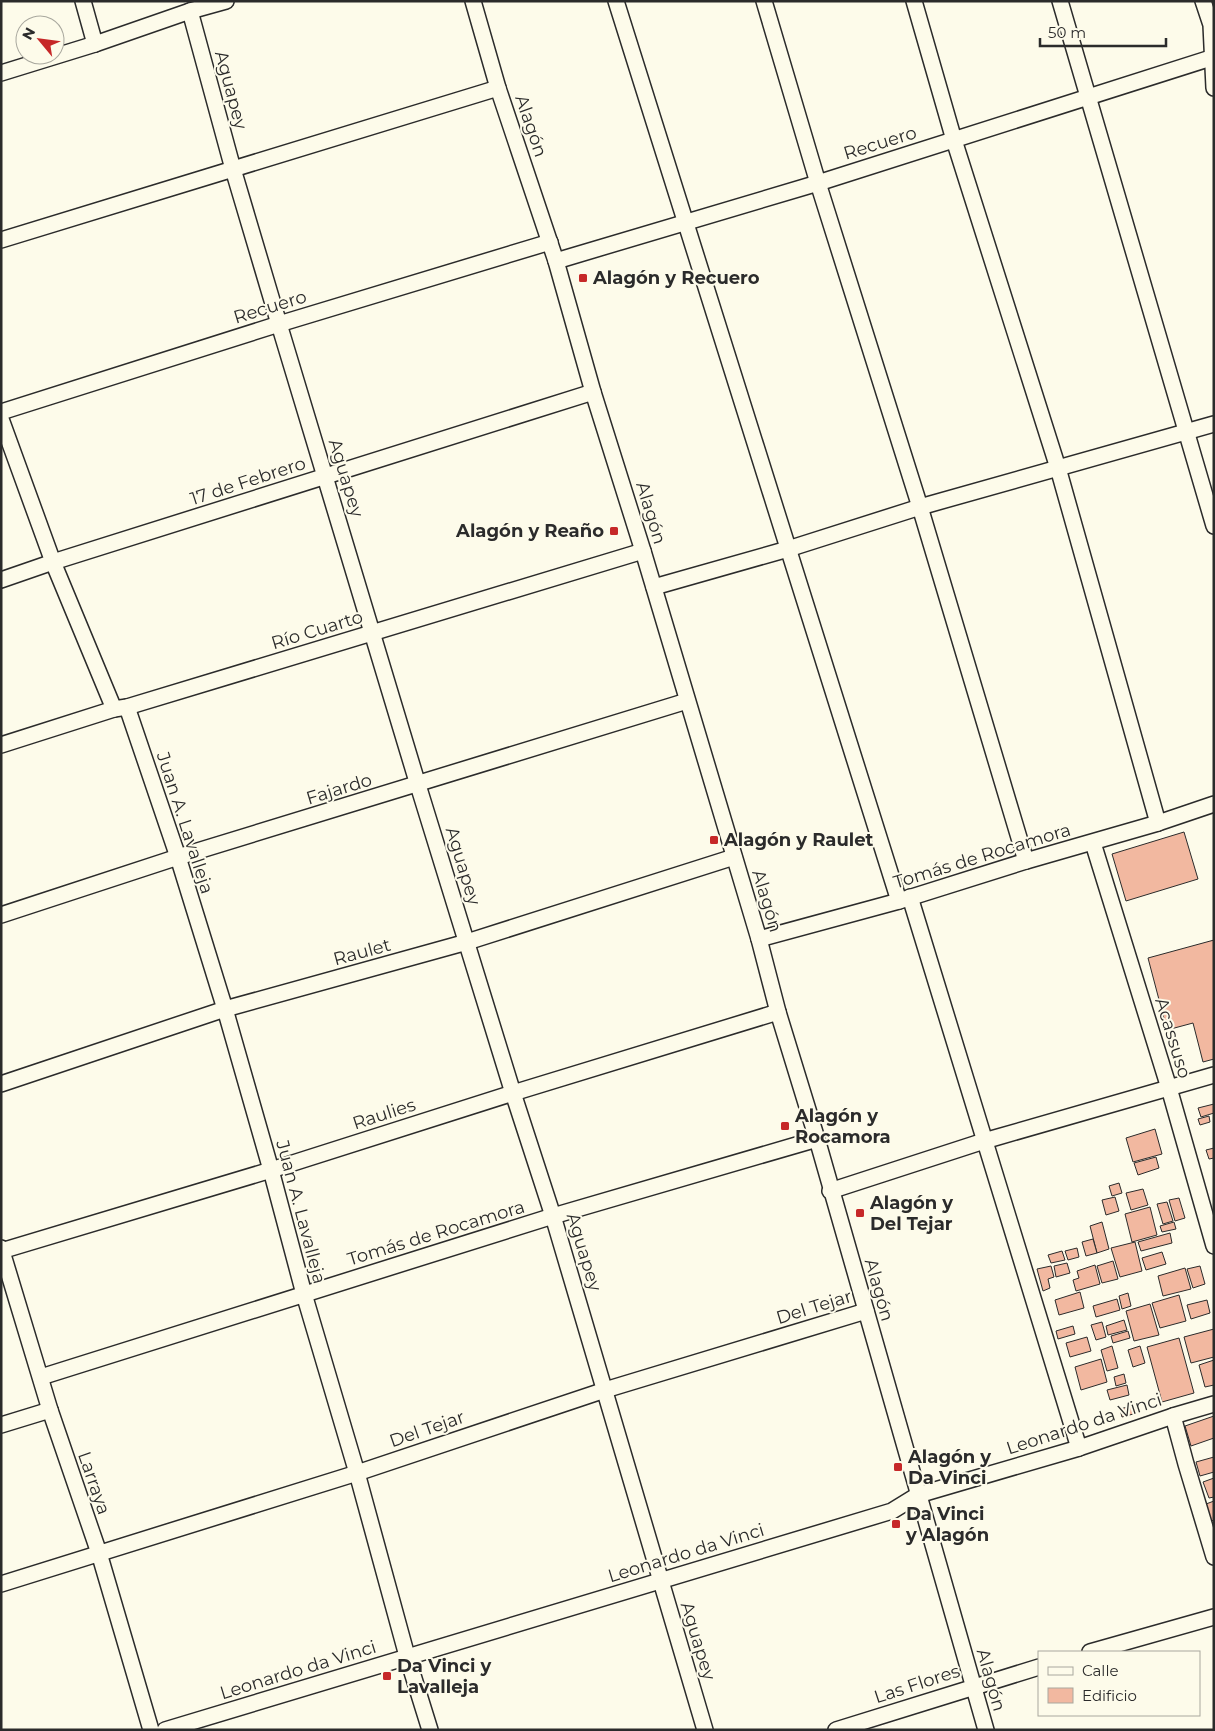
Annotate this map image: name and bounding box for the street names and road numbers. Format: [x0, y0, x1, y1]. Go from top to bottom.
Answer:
street label: Aguapey [210, 48, 252, 132]
street label: Alagón [510, 92, 552, 160]
street label: Recuero [841, 121, 919, 165]
street label: Recuero [231, 285, 309, 329]
street label: Aguapey [324, 436, 368, 520]
street label: 17 de Febrero [188, 452, 308, 510]
street label: Alagón [631, 479, 671, 547]
street label: Río Cuarto [268, 606, 366, 654]
street label: Juan A. Lavalleja [151, 748, 218, 897]
street label: Fajardo [303, 769, 375, 809]
street label: Tomás de Rocamora [891, 819, 1073, 893]
street label: Aguapey [441, 824, 485, 908]
street label: Alagón [747, 867, 787, 935]
street label: Raulet [331, 934, 393, 970]
street label: Acassuso [1150, 995, 1196, 1081]
street label: Raulies [350, 1093, 419, 1135]
street label: Juan A. Lavalleja [271, 1137, 331, 1286]
street label: Tomás de Rocamora [345, 1196, 527, 1270]
street label: Aguapey [562, 1210, 606, 1294]
street label: Alagón [860, 1256, 898, 1324]
street label: Del Tejar [773, 1285, 855, 1329]
street label: Leonardo da Vinci [1003, 1388, 1165, 1460]
street label: Del Tejar [386, 1406, 468, 1452]
street label: Larraya [73, 1449, 115, 1517]
street label: Leonardo da Vinci [605, 1519, 767, 1587]
street label: Aguapey [676, 1599, 720, 1683]
street label: Leonardo da Vinci [217, 1636, 379, 1704]
street label: Alagón [972, 1646, 1010, 1714]
street label: Las Flores [871, 1660, 963, 1708]

